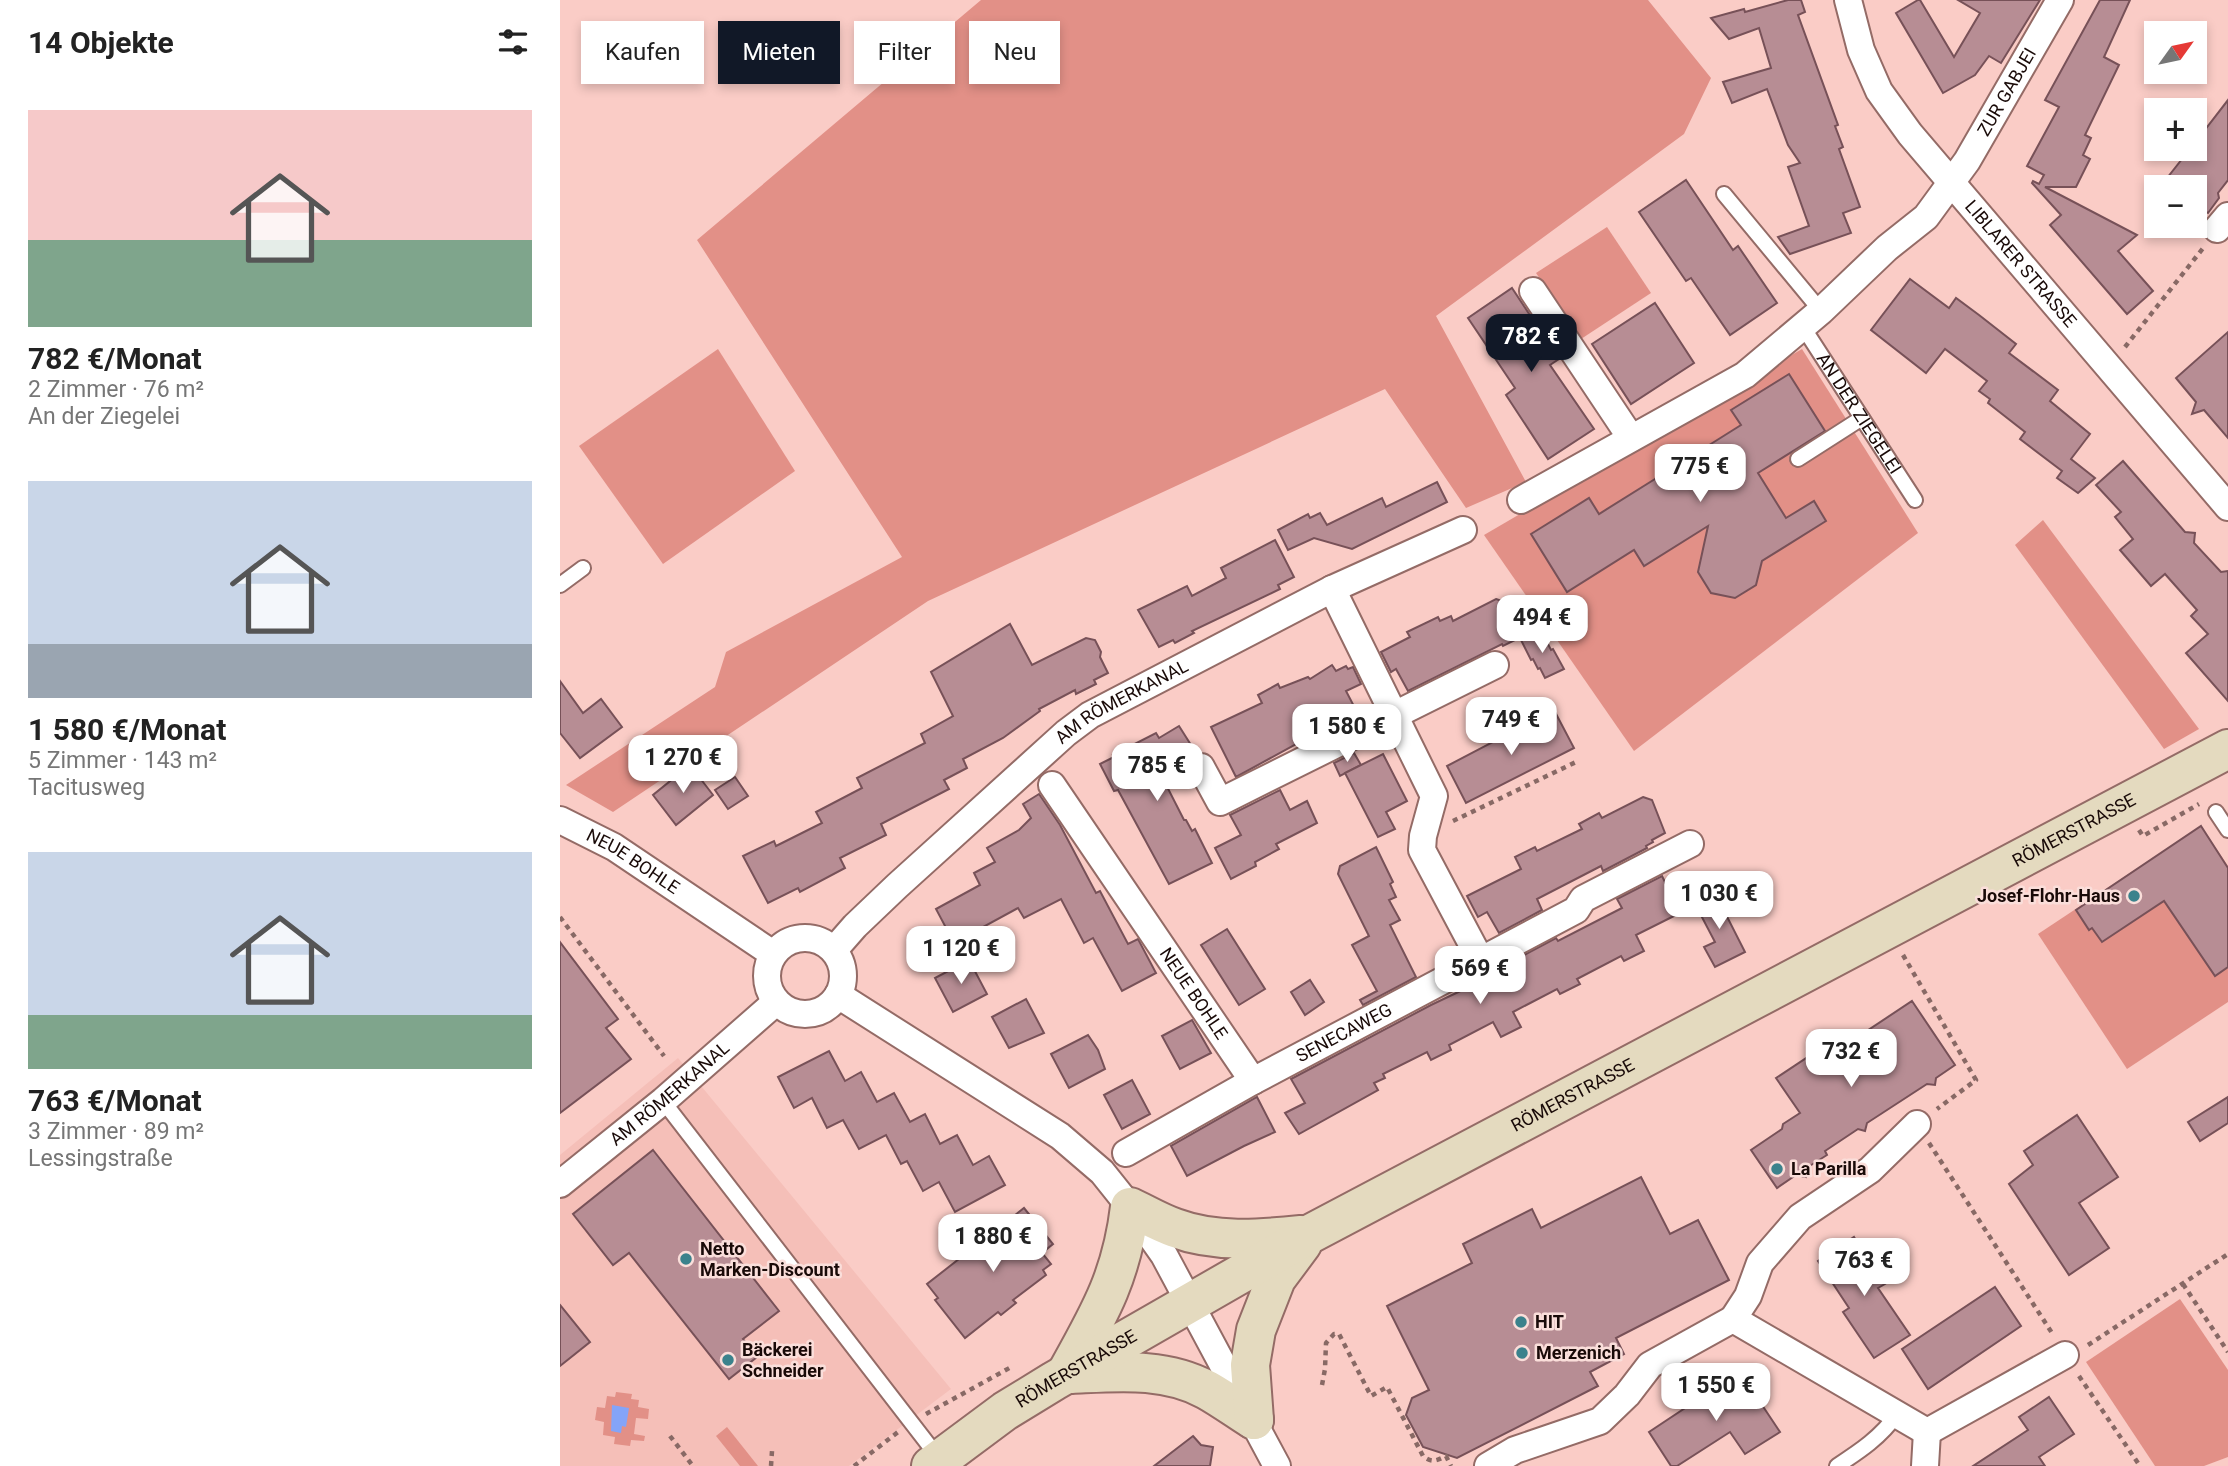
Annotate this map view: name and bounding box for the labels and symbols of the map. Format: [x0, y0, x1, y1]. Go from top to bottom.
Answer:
north arrow [2144, 21, 2207, 84]
street label: ZUR GABJEI [1973, 44, 2040, 140]
street label: LIBLARER STRASSE [1961, 196, 2081, 331]
pin: 782 € [1482, 314, 1580, 374]
street label: AN DER ZIEGELEI [1813, 349, 1906, 478]
pin: 775 € [1651, 444, 1749, 504]
pin: 494 € [1493, 596, 1591, 655]
street label: AM RÖMERKANAL [1051, 655, 1192, 748]
pin: 749 € [1462, 698, 1560, 757]
pin: 1 580 € [1282, 704, 1412, 764]
pin: 1 270 € [618, 736, 748, 795]
pin: 785 € [1108, 744, 1206, 803]
street label: RÖMERSTRASSE [2009, 789, 2139, 871]
street label: NEUE BOHLE [583, 824, 684, 898]
pin: 1 030 € [1654, 872, 1784, 931]
place label: Josef-Flohr-Haus [1977, 885, 2120, 906]
marker: Josef-Flohr-Haus [2126, 888, 2142, 904]
pin: 1 120 € [896, 926, 1026, 986]
street label: NEUE BOHLE [1156, 944, 1232, 1043]
pin: 569 € [1431, 946, 1529, 1006]
street label: SENECAWEG [1292, 998, 1395, 1066]
pin: 732 € [1802, 1030, 1900, 1089]
street label: AM RÖMERKANAL [605, 1037, 734, 1150]
street label: RÖMERSTRASSE [1507, 1054, 1638, 1136]
place label: La Parilla [1791, 1158, 1867, 1179]
marker: La Parilla [1769, 1161, 1785, 1177]
pin: 1 880 € [928, 1214, 1058, 1274]
place label: Netto Marken-Discount [700, 1238, 840, 1280]
pin: 763 € [1815, 1238, 1913, 1298]
marker: Netto Marken-Discount [678, 1251, 694, 1267]
place label: HIT [1535, 1311, 1564, 1332]
marker: HIT [1513, 1314, 1529, 1330]
street label: RÖMERSTRASSE [1012, 1325, 1140, 1412]
place label: Bäckerei Schneider [742, 1339, 824, 1381]
place label: Merzenich [1536, 1342, 1621, 1363]
marker: Merzenich [1514, 1345, 1530, 1361]
marker: Bäckerei Schneider [720, 1352, 736, 1368]
pin: 1 550 € [1651, 1364, 1781, 1423]

